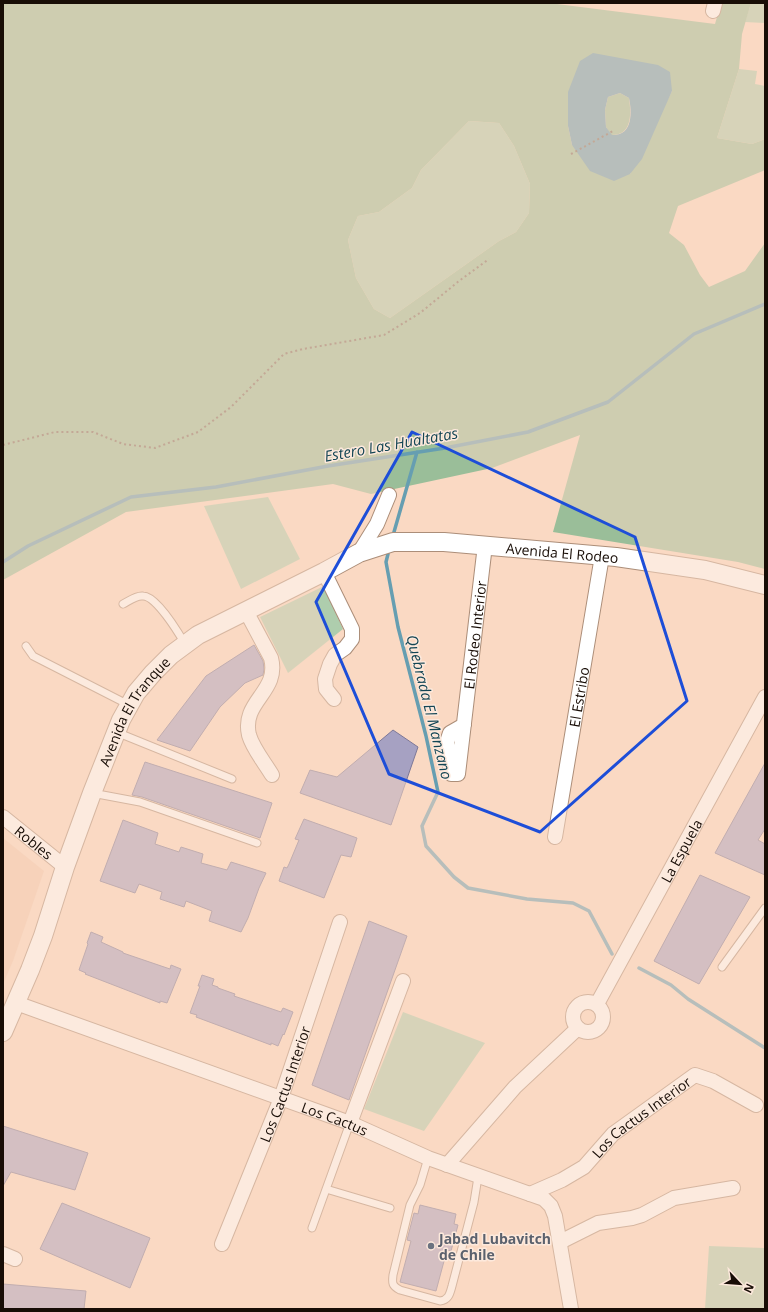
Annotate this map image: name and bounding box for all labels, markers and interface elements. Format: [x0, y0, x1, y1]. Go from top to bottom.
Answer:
water label: Estero Las Hualtatas [323, 422, 460, 466]
street label: Avenida El Rodeo [505, 538, 619, 567]
street label: El Rodeo Interior [459, 579, 490, 690]
water label: Quebrada El Manzano [402, 633, 458, 781]
street label: Avenida El Tranque [94, 652, 174, 769]
street label: El Estribo [564, 665, 593, 728]
street label: La Espuela [656, 815, 706, 886]
street label: Robles [11, 821, 57, 863]
street label: Los Cactus Interior [255, 1023, 314, 1145]
street label: Los Cactus Interior [587, 1071, 695, 1162]
street label: Los Cactus [299, 1097, 371, 1140]
place label: Jabad Lubavitch de Chile [437, 1229, 551, 1264]
marker: Jabad Lubavitch de Chile [426, 1241, 436, 1251]
north arrow [720, 1264, 760, 1304]
text: N [741, 1281, 758, 1296]

